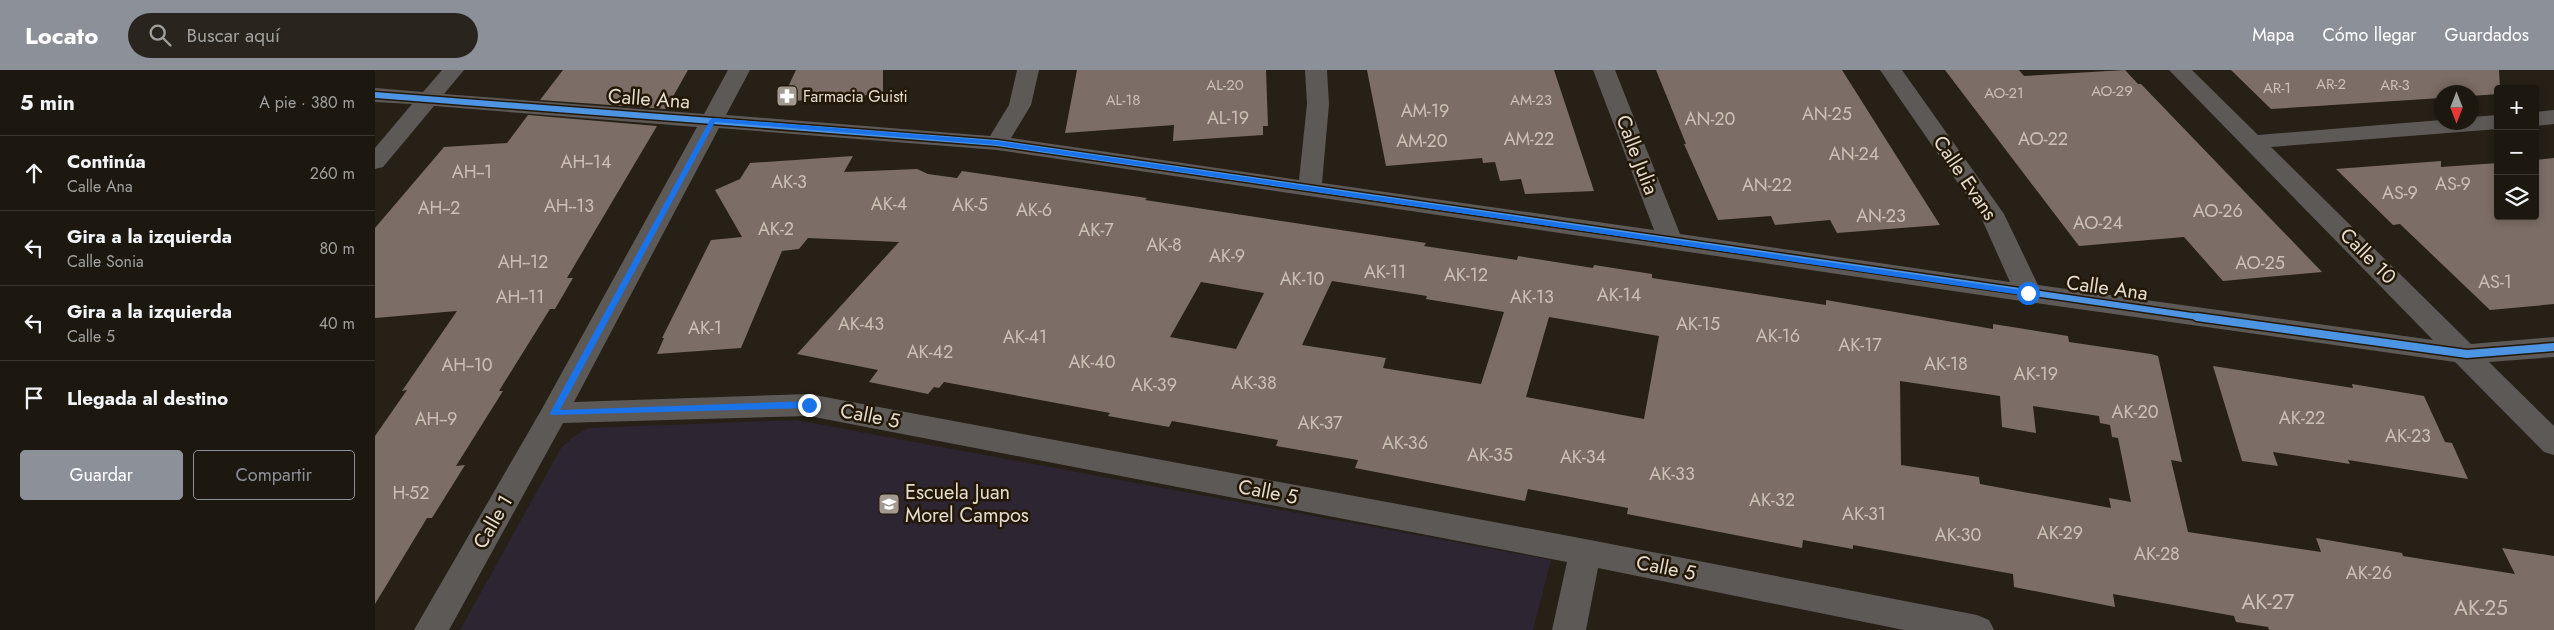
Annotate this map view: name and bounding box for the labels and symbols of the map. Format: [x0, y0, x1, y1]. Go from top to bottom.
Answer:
house number: AR-2 [2316, 73, 2346, 95]
house number: AL-20 [1206, 74, 1244, 96]
house number: AR-3 [2380, 74, 2410, 96]
house number: AR-1 [2263, 77, 2291, 99]
house number: AO-29 [2091, 80, 2133, 102]
street label: Calle Ana [607, 82, 691, 116]
house number: AO-21 [1984, 82, 2024, 104]
pharmacy icon: Farmacia Guisti [775, 84, 799, 108]
place label: Farmacia Guisti [803, 85, 908, 108]
north arrow [2434, 85, 2479, 130]
house number: AL-18 [1106, 89, 1140, 111]
house number: AM-23 [1510, 89, 1552, 111]
house number: AM-19 [1401, 98, 1449, 124]
house number: AN-25 [1802, 101, 1852, 127]
house number: AL-19 [1207, 105, 1249, 131]
house number: AN-20 [1685, 106, 1736, 132]
street label: Calle Julia [1608, 111, 1666, 199]
house number: AM-22 [1504, 126, 1554, 152]
house number: AO-22 [2018, 126, 2068, 152]
house number: AM-20 [1396, 128, 1448, 154]
street label: Calle Evans [1926, 130, 2004, 226]
house number: AN-24 [1829, 141, 1879, 167]
house number: AH--14 [561, 149, 611, 175]
house number: AH--1 [452, 159, 492, 185]
house number: AK-3 [771, 169, 807, 195]
house number: AS-9 [2435, 171, 2471, 197]
house number: AN-22 [1742, 172, 1792, 198]
house number: AS-9 [2382, 180, 2418, 206]
house number: AK-4 [871, 191, 907, 217]
house number: AK-5 [952, 192, 988, 218]
house number: AH--13 [544, 193, 594, 219]
house number: AH--2 [418, 195, 460, 221]
house number: AK-6 [1016, 197, 1052, 223]
house number: AO-26 [2193, 198, 2243, 224]
house number: AN-23 [1856, 203, 1906, 229]
house number: AO-24 [2073, 210, 2123, 236]
house number: AK-2 [758, 216, 794, 242]
house number: AK-7 [1078, 217, 1114, 243]
street label: Calle 10 [2333, 221, 2403, 291]
house number: AK-8 [1146, 232, 1182, 258]
house number: AK-9 [1209, 243, 1245, 269]
house number: AH--12 [498, 249, 548, 275]
house number: AO-25 [2235, 250, 2285, 276]
house number: AK-11 [1364, 259, 1406, 285]
house number: AK-12 [1444, 262, 1488, 288]
house number: AK-10 [1280, 266, 1325, 292]
street label: Calle Ana [2064, 268, 2150, 308]
house number: AS-1 [2478, 269, 2512, 295]
house number: AK-14 [1597, 282, 1641, 308]
route start [2017, 282, 2040, 305]
house number: AH--11 [496, 284, 544, 310]
house number: AK-13 [1510, 284, 1554, 310]
house number: AK-43 [838, 311, 884, 337]
house number: AK-15 [1676, 311, 1720, 337]
house number: AK-1 [688, 315, 722, 341]
house number: AK-16 [1756, 323, 1800, 349]
house number: AK-41 [1003, 324, 1047, 350]
house number: AK-17 [1838, 332, 1882, 358]
house number: AK-42 [907, 339, 953, 365]
house number: AK-40 [1068, 349, 1116, 375]
house number: AK-18 [1924, 351, 1968, 377]
house number: AH--10 [441, 352, 493, 378]
house number: AK-19 [2014, 361, 2058, 387]
house number: AK-38 [1231, 370, 1277, 396]
house number: AK-39 [1131, 372, 1177, 398]
route end [798, 394, 821, 417]
street label: Calle 5 [838, 396, 902, 436]
house number: AK-20 [2112, 399, 2159, 425]
house number: AK-22 [2279, 405, 2325, 431]
house number: AH--9 [415, 406, 457, 432]
house number: AK-37 [1298, 410, 1343, 436]
house number: AK-23 [2385, 423, 2431, 449]
house number: AK-36 [1382, 430, 1428, 456]
house number: AK-35 [1467, 442, 1513, 468]
house number: AK-34 [1560, 444, 1606, 470]
house number: AK-33 [1649, 461, 1695, 487]
street label: Calle 5 [1236, 472, 1300, 512]
place label: Escuela Juan Morel Campos [905, 478, 1029, 530]
house number: H-52 [392, 480, 430, 506]
house number: AK-32 [1749, 487, 1795, 513]
street label: Calle 1 [466, 490, 520, 554]
school or university icon: Escuela Juan Morel Campos [877, 492, 901, 516]
house number: AK-31 [1842, 501, 1886, 527]
house number: AK-29 [2037, 520, 2083, 546]
house number: AK-30 [1935, 522, 1981, 548]
house number: AK-28 [2134, 541, 2180, 567]
street label: Calle 5 [1634, 548, 1698, 588]
house number: AK-26 [2346, 560, 2392, 586]
house number: AK-27 [2241, 587, 2295, 617]
house number: AK-25 [2454, 593, 2508, 623]

